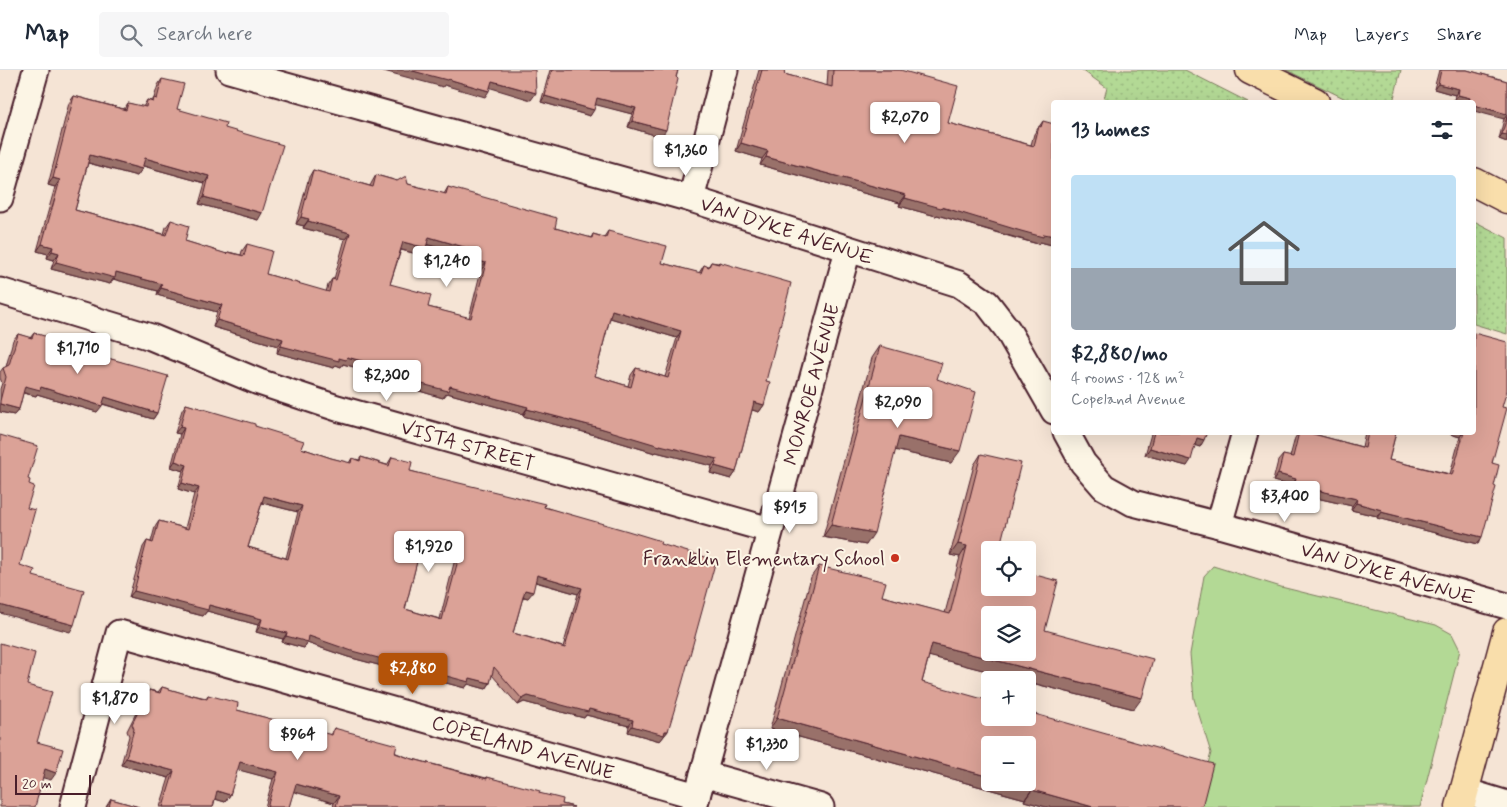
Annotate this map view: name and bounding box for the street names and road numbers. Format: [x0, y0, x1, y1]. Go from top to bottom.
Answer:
street label: VAN DYKE AVENUE [697, 191, 876, 272]
street label: MONROE AVENUE [778, 300, 847, 468]
street label: VISTA STREET [398, 414, 538, 478]
street label: VAN DYKE AVENUE [1297, 537, 1478, 612]
street label: COPELAND AVENUE [428, 709, 617, 787]

